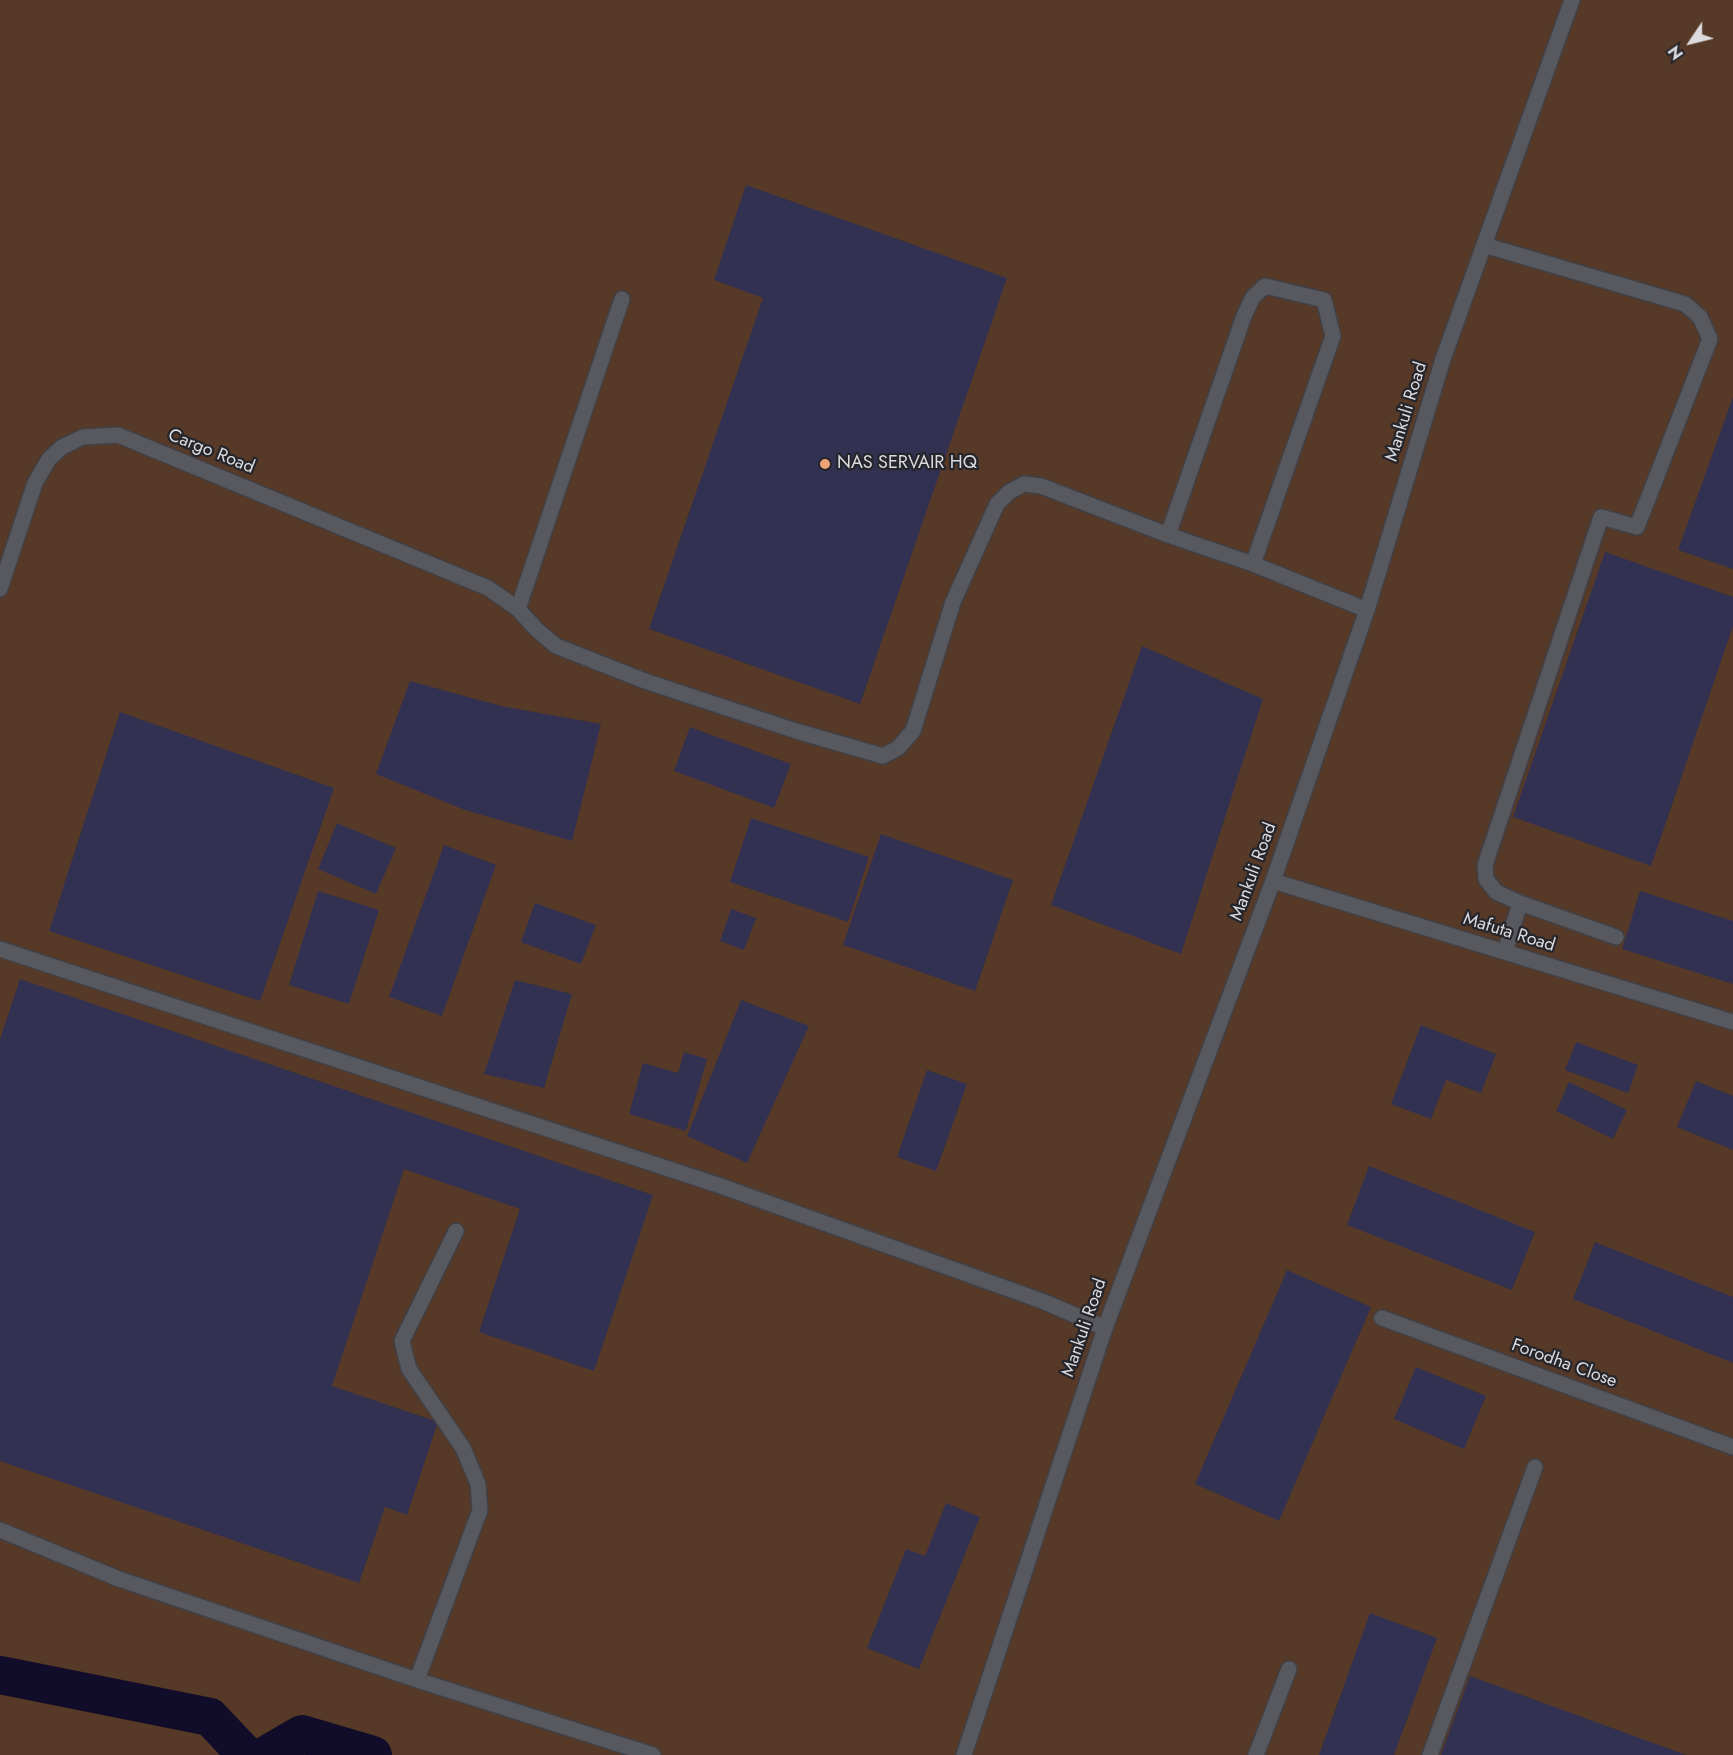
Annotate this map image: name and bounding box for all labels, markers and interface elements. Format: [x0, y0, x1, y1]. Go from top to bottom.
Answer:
north arrow [1661, 12, 1721, 72]
text: N [1663, 41, 1689, 64]
street label: Mankuli Road [1382, 360, 1432, 464]
street label: Cargo Road [165, 425, 257, 479]
place label: NAS SERVAIR HQ [837, 453, 977, 475]
marker: NAS SERVAIR HQ [818, 457, 832, 471]
street label: Mankuli Road [1226, 820, 1282, 924]
street label: Mafuta Road [1460, 909, 1558, 957]
street label: Mankuli Road [1058, 1276, 1112, 1380]
street label: Forodha Close [1508, 1335, 1620, 1393]

